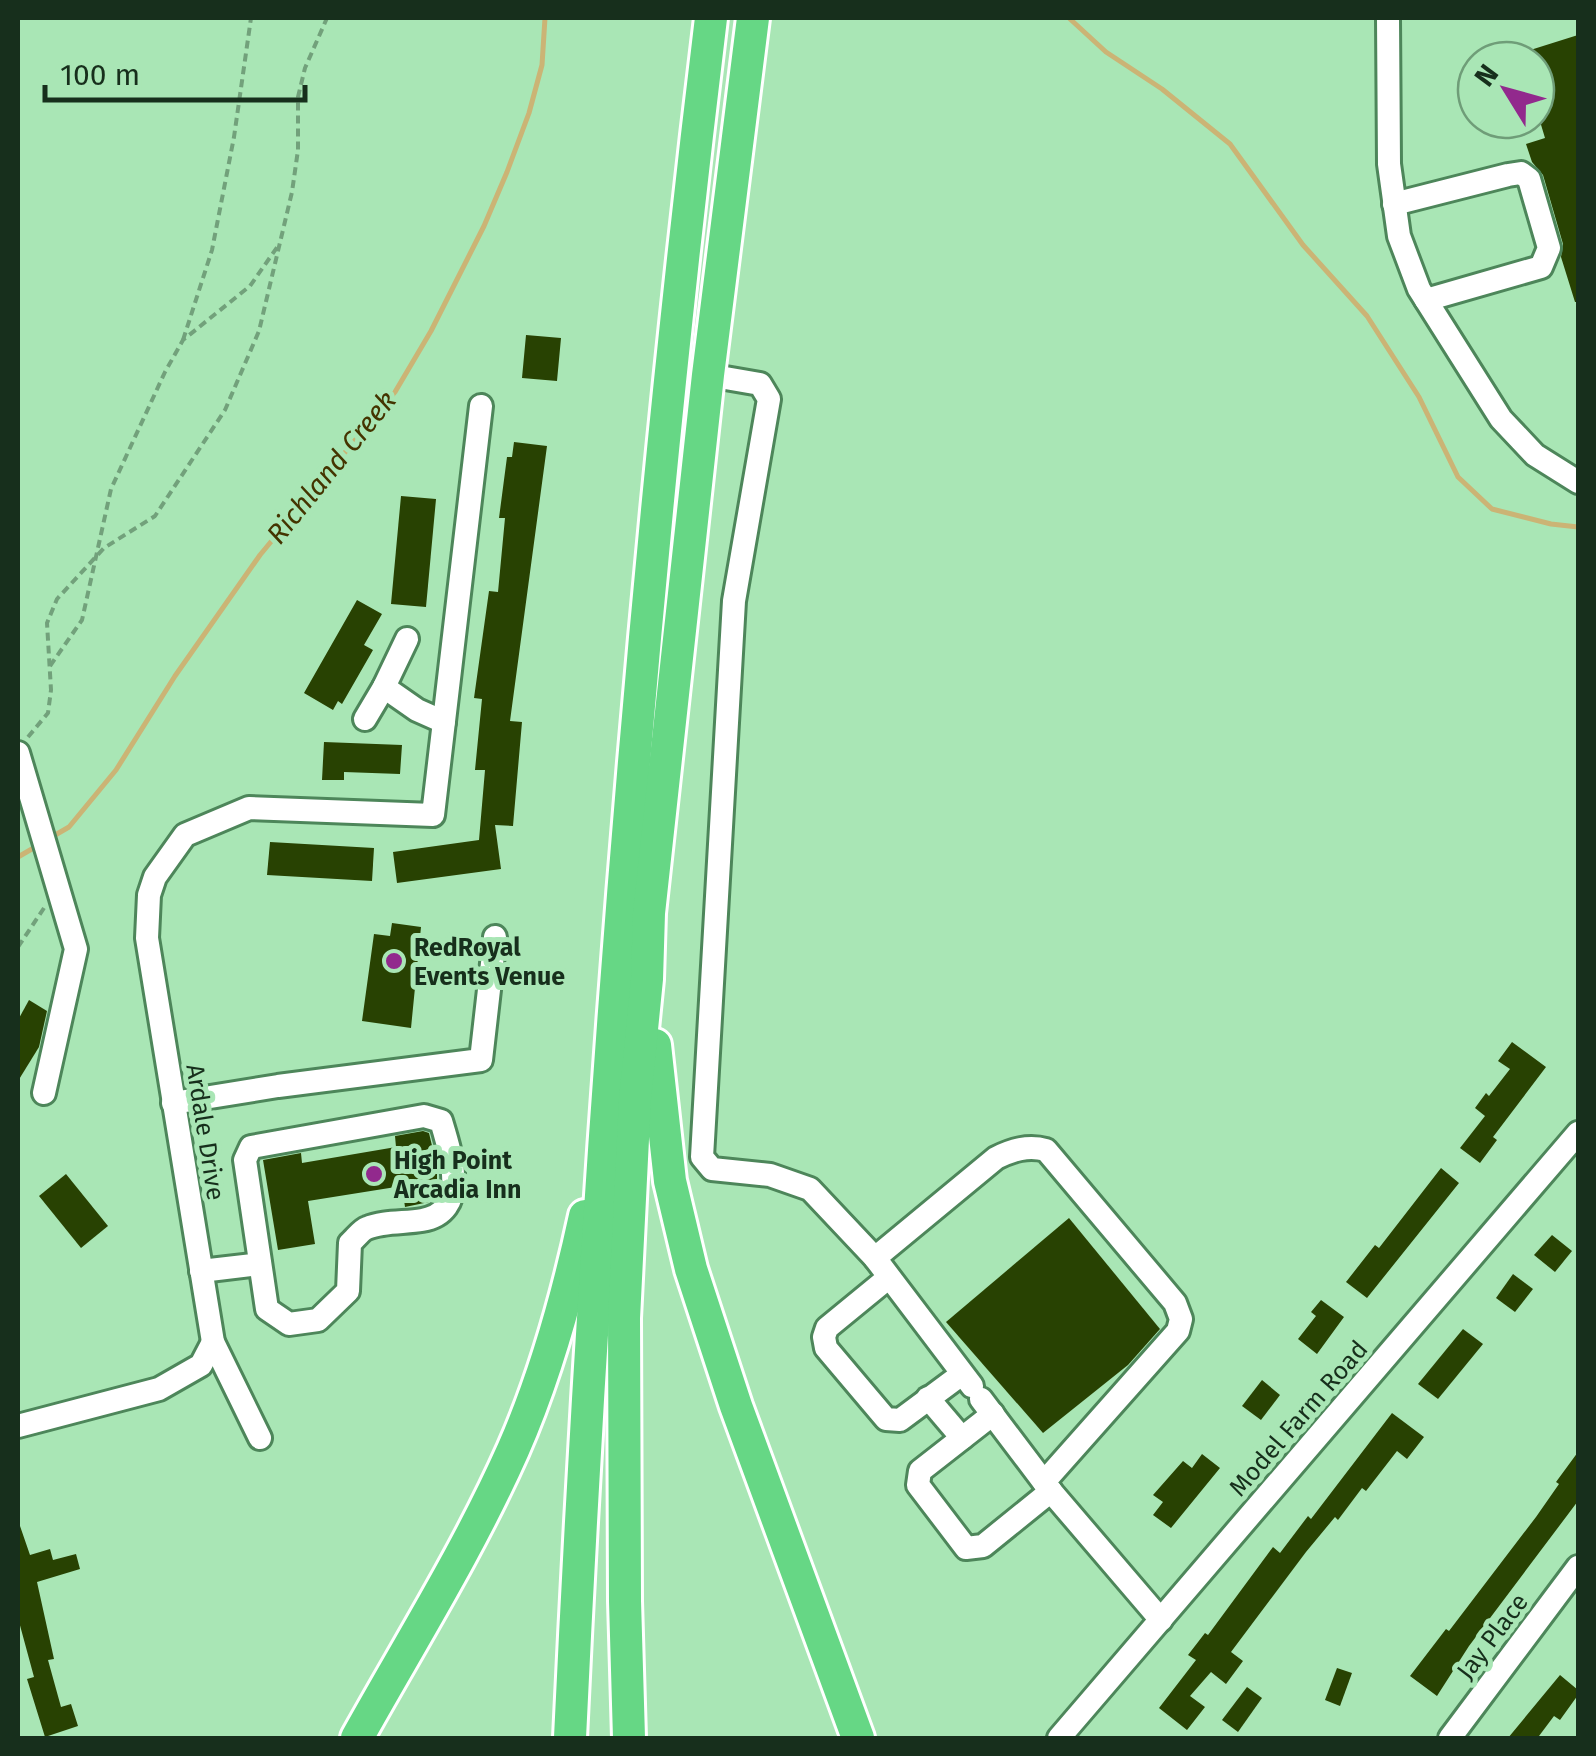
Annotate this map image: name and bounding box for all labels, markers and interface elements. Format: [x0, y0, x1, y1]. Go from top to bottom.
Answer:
scale bar [45, 40, 305, 102]
north arrow [1456, 40, 1556, 140]
text: 100 m [60, 57, 140, 93]
text: N [1468, 58, 1505, 93]
water label: Richland Creek [260, 384, 403, 550]
place label: RedRoyal Events Venue [414, 933, 565, 992]
marker: RedRoyal Events Venue [383, 950, 405, 972]
street label: Ardale Drive [179, 1062, 231, 1202]
place label: High Point Arcadia Inn [393, 1146, 521, 1205]
marker: High Point Arcadia Inn [363, 1163, 385, 1185]
street label: Model Farm Road [1223, 1335, 1374, 1503]
street label: Jay Place [1451, 1588, 1535, 1686]

